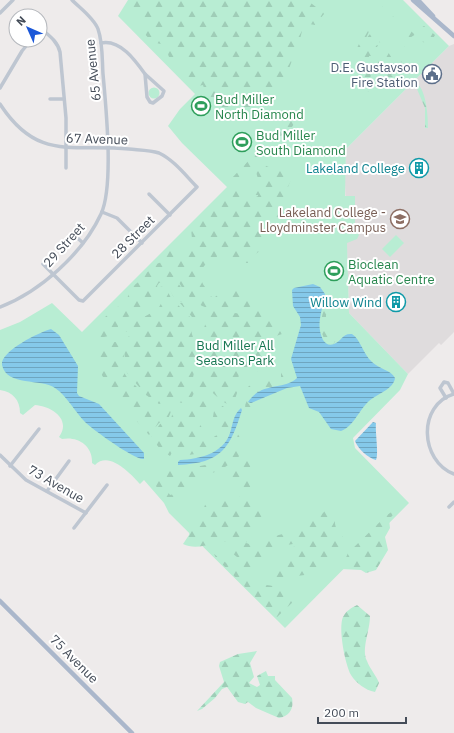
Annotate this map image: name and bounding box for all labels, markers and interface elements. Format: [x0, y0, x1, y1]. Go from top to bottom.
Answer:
north arrow [8, 8, 48, 48]
text: N [13, 13, 29, 29]
street label: 65 Avenue [81, 38, 105, 102]
place label: D.E. Gustavson Fire Station [330, 59, 418, 91]
public building icon: D.E. Gustavson Fire Station [421, 63, 443, 85]
place label: Bud Miller North Diamond [215, 91, 304, 123]
sports icon: Bud Miller North Diamond [190, 95, 212, 117]
place label: Bud Miller South Diamond [256, 127, 346, 159]
street label: 67 Avenue [66, 129, 128, 149]
sports icon: Bud Miller South Diamond [231, 131, 253, 153]
building icon: Lakeland College [408, 157, 430, 179]
place label: Lakeland College [306, 160, 405, 177]
place label: Lakeland College - Lloydminster Campus [259, 204, 386, 236]
school or university icon: Lakeland College - Lloydminster Campus [389, 208, 411, 230]
street label: 28 Street [108, 212, 158, 262]
street label: 29 Street [40, 219, 88, 271]
place label: Bioclean Aquatic Centre [348, 256, 435, 288]
sports icon: Bioclean Aquatic Centre [323, 260, 345, 282]
building icon: Willow Wind [385, 291, 407, 313]
place label: Willow Wind [310, 294, 382, 311]
park label: Bud Miller All Seasons Park [196, 337, 274, 369]
street label: 73 Avenue [25, 461, 87, 507]
street label: 75 Avenue [46, 631, 102, 687]
scale bar [318, 699, 406, 725]
text: 200 m [324, 705, 359, 720]

